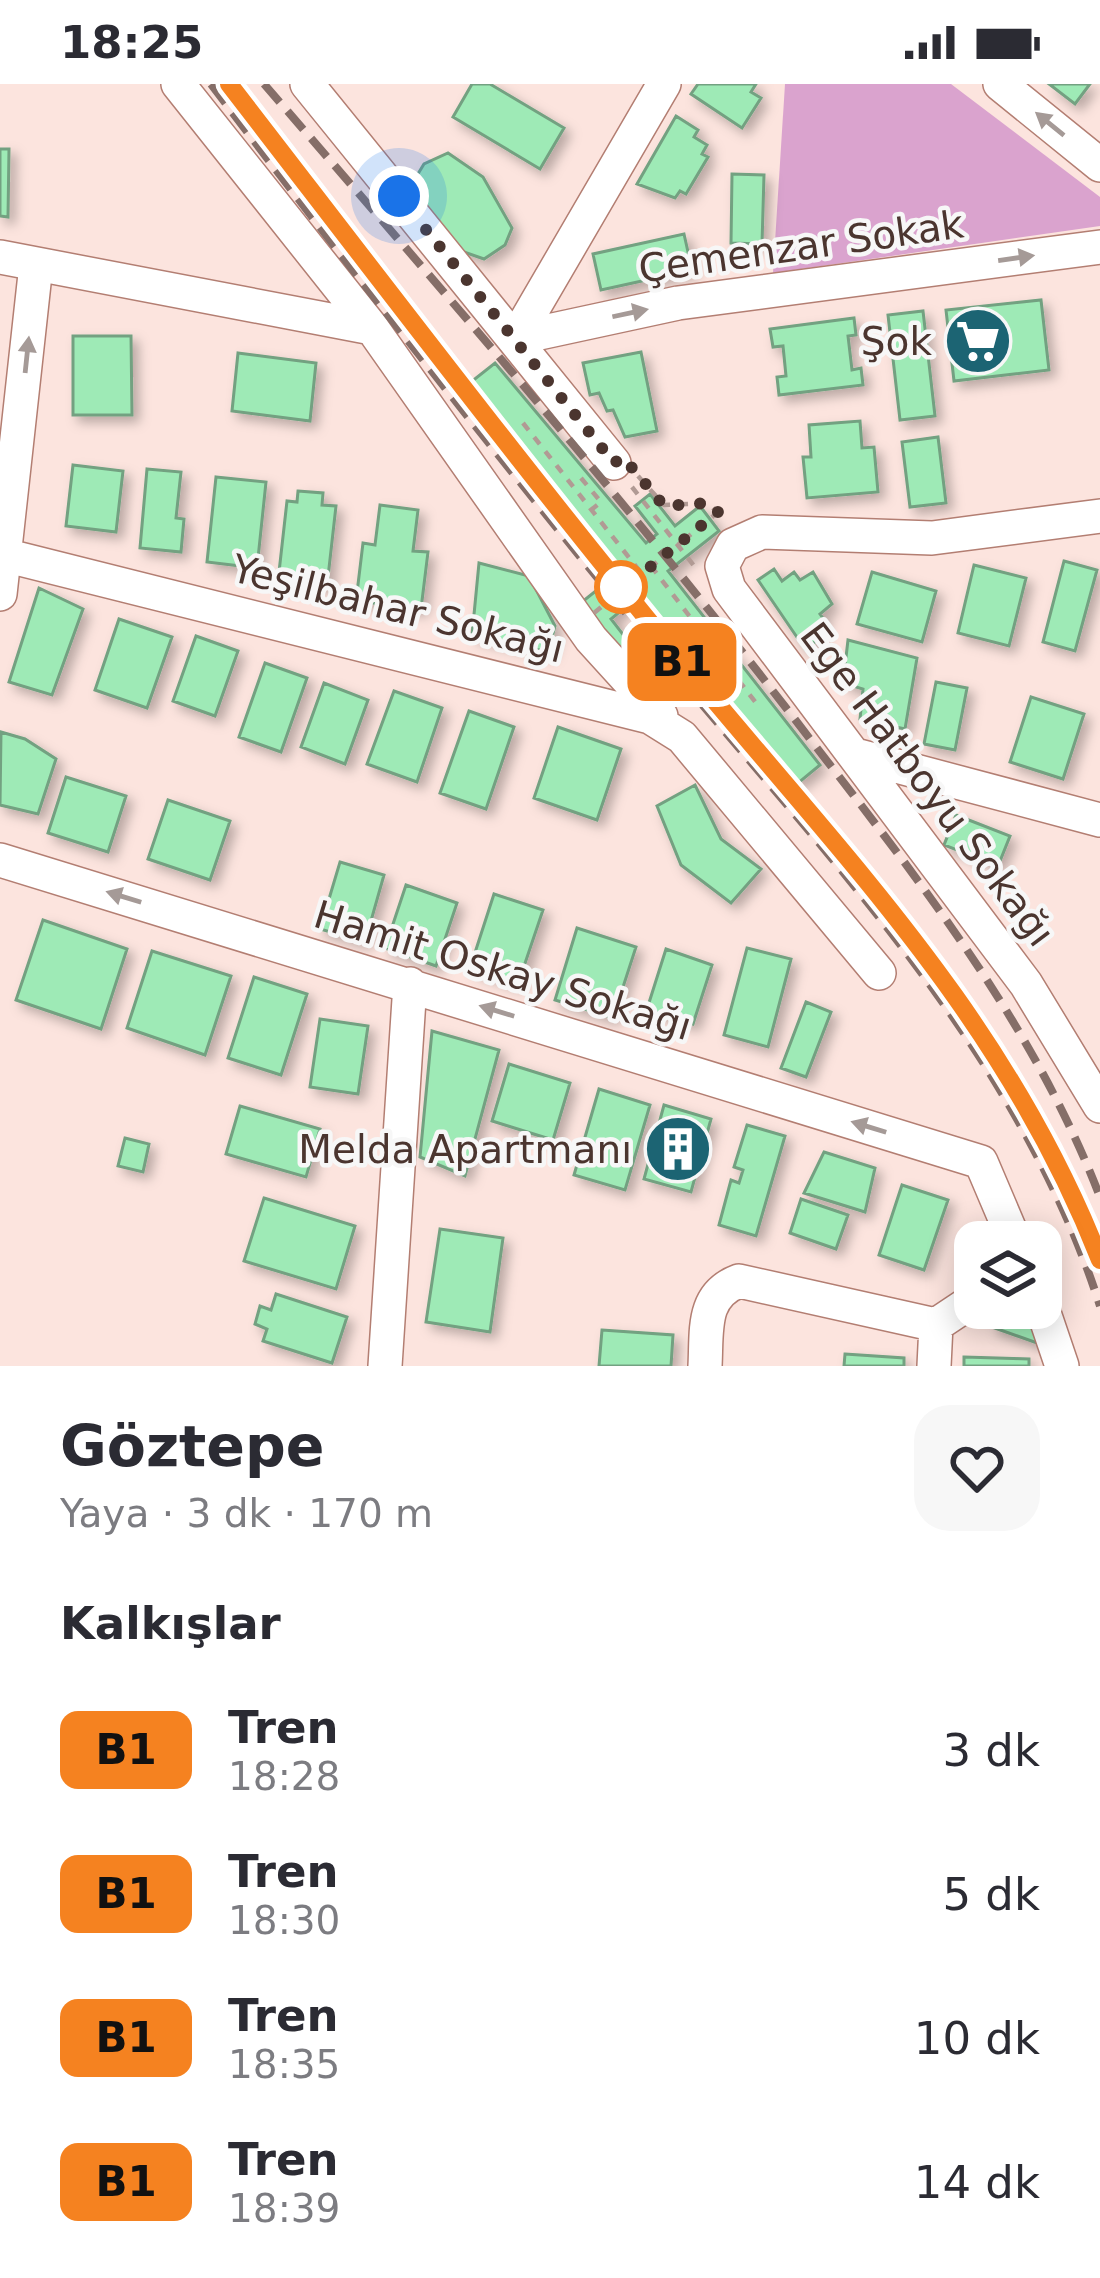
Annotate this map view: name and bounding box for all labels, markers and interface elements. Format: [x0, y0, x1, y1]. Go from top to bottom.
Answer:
text: 18:25 [60, 16, 203, 69]
one-way arrow [1034, 112, 1065, 138]
your location [369, 166, 429, 226]
street label: Çemenzar Sokak [636, 201, 967, 292]
one-way arrow [998, 248, 1035, 267]
one-way arrow [612, 302, 650, 321]
supermarket icon: Şok [943, 306, 1013, 376]
place label: Şok [861, 319, 932, 364]
one-way arrow [18, 336, 37, 373]
street label: Yeşilbahar Sokağı [226, 545, 568, 671]
unlabelled marker [596, 562, 646, 612]
street label: Ege Hatboyu Sokağı [791, 614, 1064, 955]
line badge: B1 [628, 623, 736, 701]
text: B1 [651, 637, 713, 686]
one-way arrow [105, 887, 142, 905]
street label: Hamit Oskay Sokağı [309, 892, 697, 1049]
one-way arrow [478, 1001, 515, 1019]
building icon: Melda Apartmanı [643, 1114, 713, 1184]
one-way arrow [850, 1117, 887, 1135]
place label: Melda Apartmanı [298, 1127, 632, 1172]
map controls [954, 1221, 1062, 1329]
button: layers [954, 1221, 1062, 1329]
button: heart [914, 1405, 1040, 1531]
text: Göztepe [60, 1413, 325, 1479]
text: Yaya · 3 dk · 170 m [60, 1491, 433, 1536]
text: Kalkışlar [60, 1597, 281, 1650]
text: Tren [228, 1701, 339, 1754]
text: 3 dk [942, 1724, 1040, 1777]
text: B1 [95, 1725, 157, 1774]
text: 18:28 [228, 1754, 340, 1799]
text: Tren [228, 1845, 339, 1898]
text: 5 dk [942, 1868, 1040, 1921]
text: B1 [95, 1869, 157, 1918]
text: 18:30 [228, 1898, 340, 1943]
text: Tren [228, 1989, 339, 2042]
text: 10 dk [914, 2012, 1040, 2065]
text: B1 [95, 2013, 157, 2062]
text: 18:35 [228, 2042, 340, 2087]
text: Tren [228, 2133, 339, 2186]
text: 14 dk [914, 2156, 1040, 2209]
text: B1 [95, 2157, 157, 2206]
text: 18:39 [228, 2186, 340, 2231]

